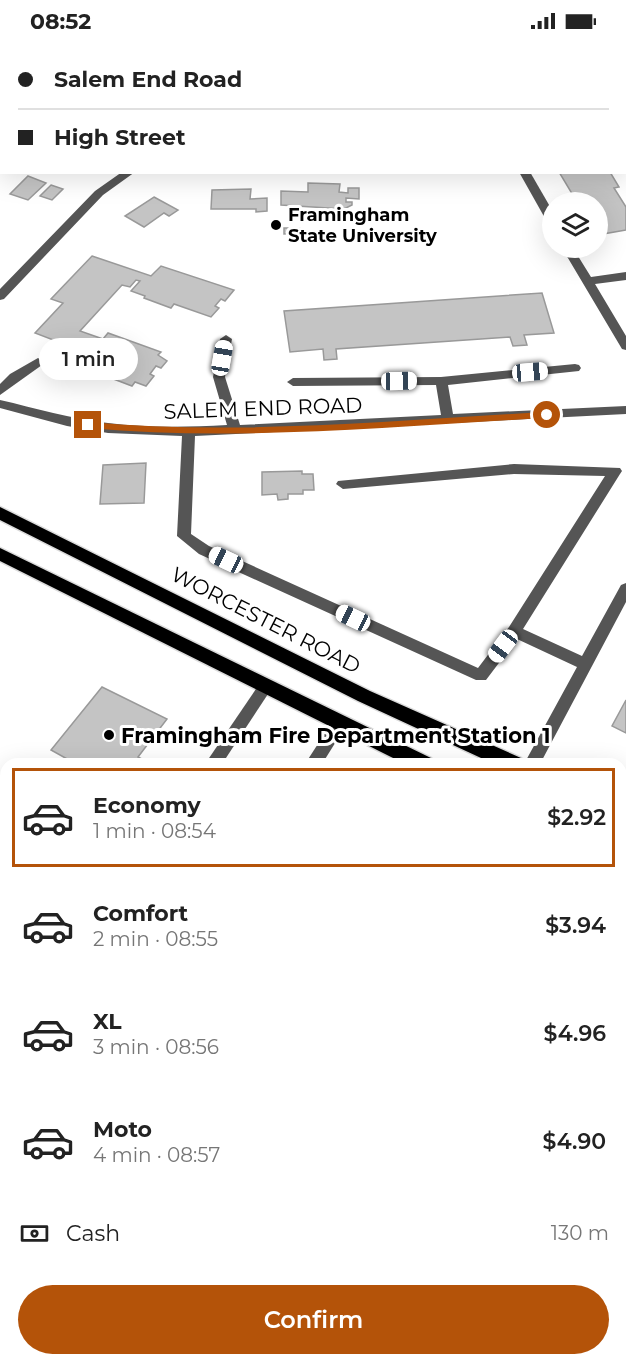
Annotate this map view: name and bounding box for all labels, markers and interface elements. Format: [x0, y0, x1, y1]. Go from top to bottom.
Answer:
text: 08:52 [30, 8, 91, 35]
text: Salem End Road [54, 66, 242, 93]
text: High Street [54, 124, 185, 151]
map controls [542, 192, 608, 258]
button: layers [542, 192, 608, 258]
place label: Framingham State University [288, 204, 437, 247]
marker: Framingham State University [269, 218, 283, 232]
callout: 1 min [38, 338, 138, 380]
car [210, 339, 234, 377]
text: 1 min [62, 347, 115, 371]
car [511, 361, 549, 383]
car [381, 372, 417, 390]
street label: SALEM END ROAD [163, 392, 363, 424]
route start [533, 401, 560, 428]
route end [74, 411, 101, 438]
car [206, 544, 246, 576]
street label: WORCESTER ROAD [167, 561, 365, 679]
car [333, 602, 373, 634]
car [485, 626, 521, 666]
place label: Framingham Fire Department Station 1 [121, 723, 551, 748]
marker: Framingham Fire Department Station 1 [102, 728, 116, 742]
icon: car [21, 791, 75, 845]
text: Economy [93, 792, 201, 819]
text: $2.92 [547, 804, 606, 831]
text: 1 min · 08:54 [93, 819, 216, 843]
icon: car [21, 899, 75, 953]
text: Comfort [93, 900, 188, 927]
text: $3.94 [545, 912, 606, 939]
text: 2 min · 08:55 [93, 927, 218, 951]
icon: car [21, 1007, 75, 1061]
text: XL [93, 1008, 122, 1035]
text: $4.96 [544, 1020, 606, 1047]
text: 3 min · 08:56 [93, 1035, 219, 1059]
icon: car [21, 1115, 75, 1169]
text: Moto [93, 1116, 152, 1143]
text: $4.90 [543, 1128, 606, 1155]
text: 4 min · 08:57 [93, 1143, 220, 1167]
icon: cash [18, 1217, 51, 1250]
text: Cash [66, 1220, 120, 1247]
text: 130 m [551, 1221, 609, 1245]
button: Confirm [18, 1285, 609, 1354]

